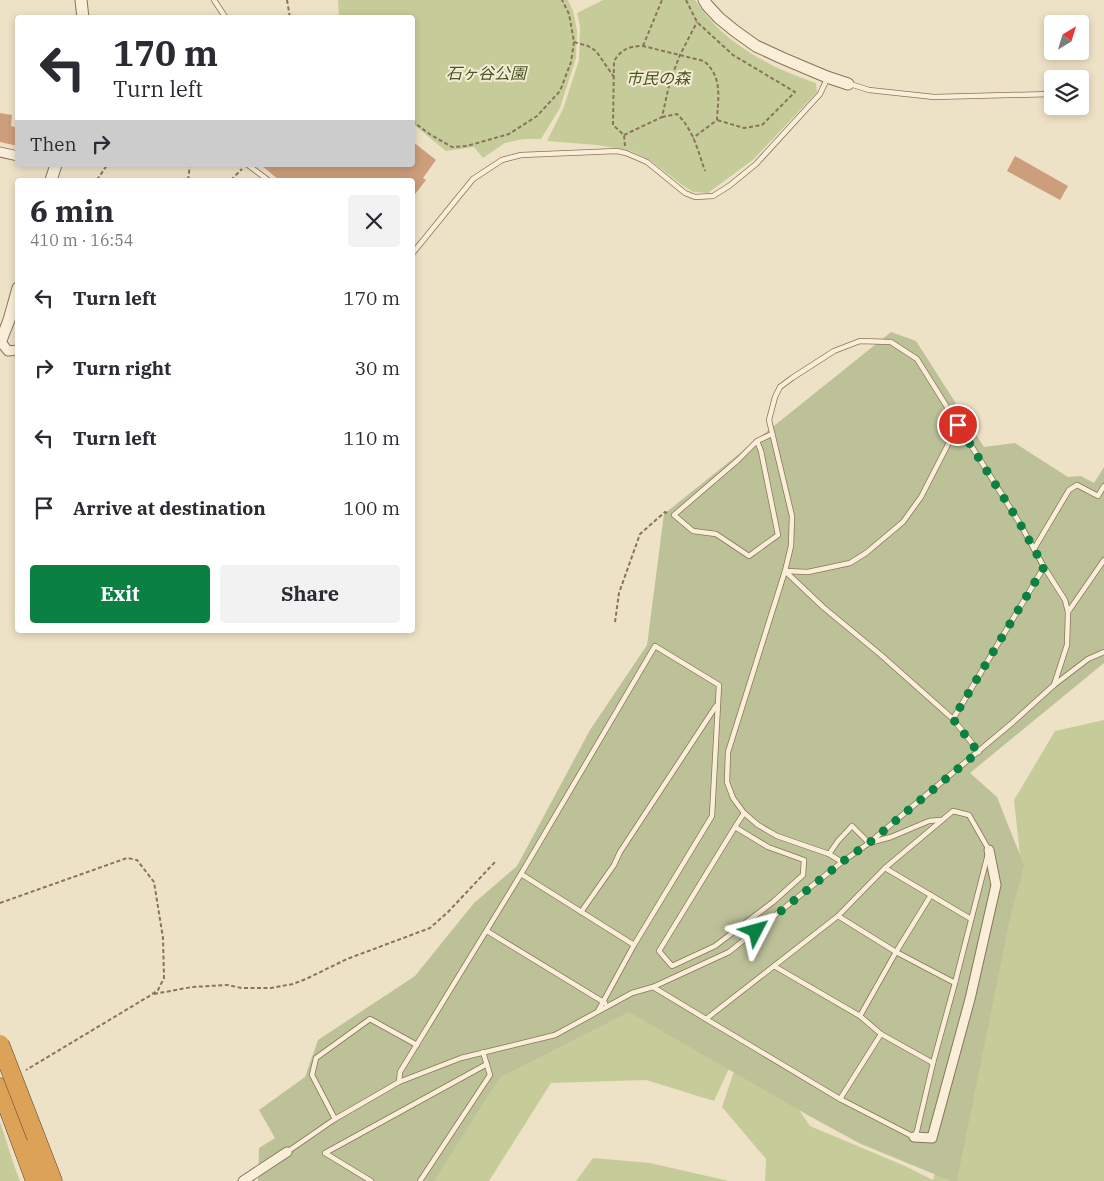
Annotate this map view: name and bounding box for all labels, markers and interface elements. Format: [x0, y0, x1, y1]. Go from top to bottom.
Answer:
north arrow [1044, 15, 1089, 60]
map controls [1044, 15, 1089, 115]
text: 170 m [113, 30, 218, 76]
icon: left [30, 35, 95, 100]
park label: 石ヶ谷公園 [446, 63, 528, 83]
park label: 市民の森 [626, 68, 692, 88]
button: layers [1044, 70, 1089, 115]
text: Turn left [113, 74, 203, 103]
icon: right [87, 130, 115, 158]
text: Then [30, 132, 77, 156]
text: 6 min [30, 191, 114, 230]
button: close [348, 195, 400, 247]
text: 410 m · 16:54 [30, 230, 133, 250]
icon: left [30, 284, 58, 312]
text: Turn left [73, 286, 156, 310]
text: 170 m [343, 286, 400, 310]
icon: right [30, 354, 58, 382]
text: Turn right [73, 356, 171, 380]
text: 30 m [355, 356, 400, 380]
pin [937, 404, 979, 446]
icon: arrive [944, 411, 972, 439]
icon: left [30, 424, 58, 452]
text: Turn left [73, 426, 156, 450]
text: 110 m [343, 426, 400, 450]
icon: arrive [30, 494, 58, 522]
text: Arrive at destination [73, 496, 266, 520]
text: 100 m [343, 496, 400, 520]
button: Exit [30, 565, 210, 623]
button: Share [220, 565, 400, 623]
position arrow [729, 904, 781, 956]

